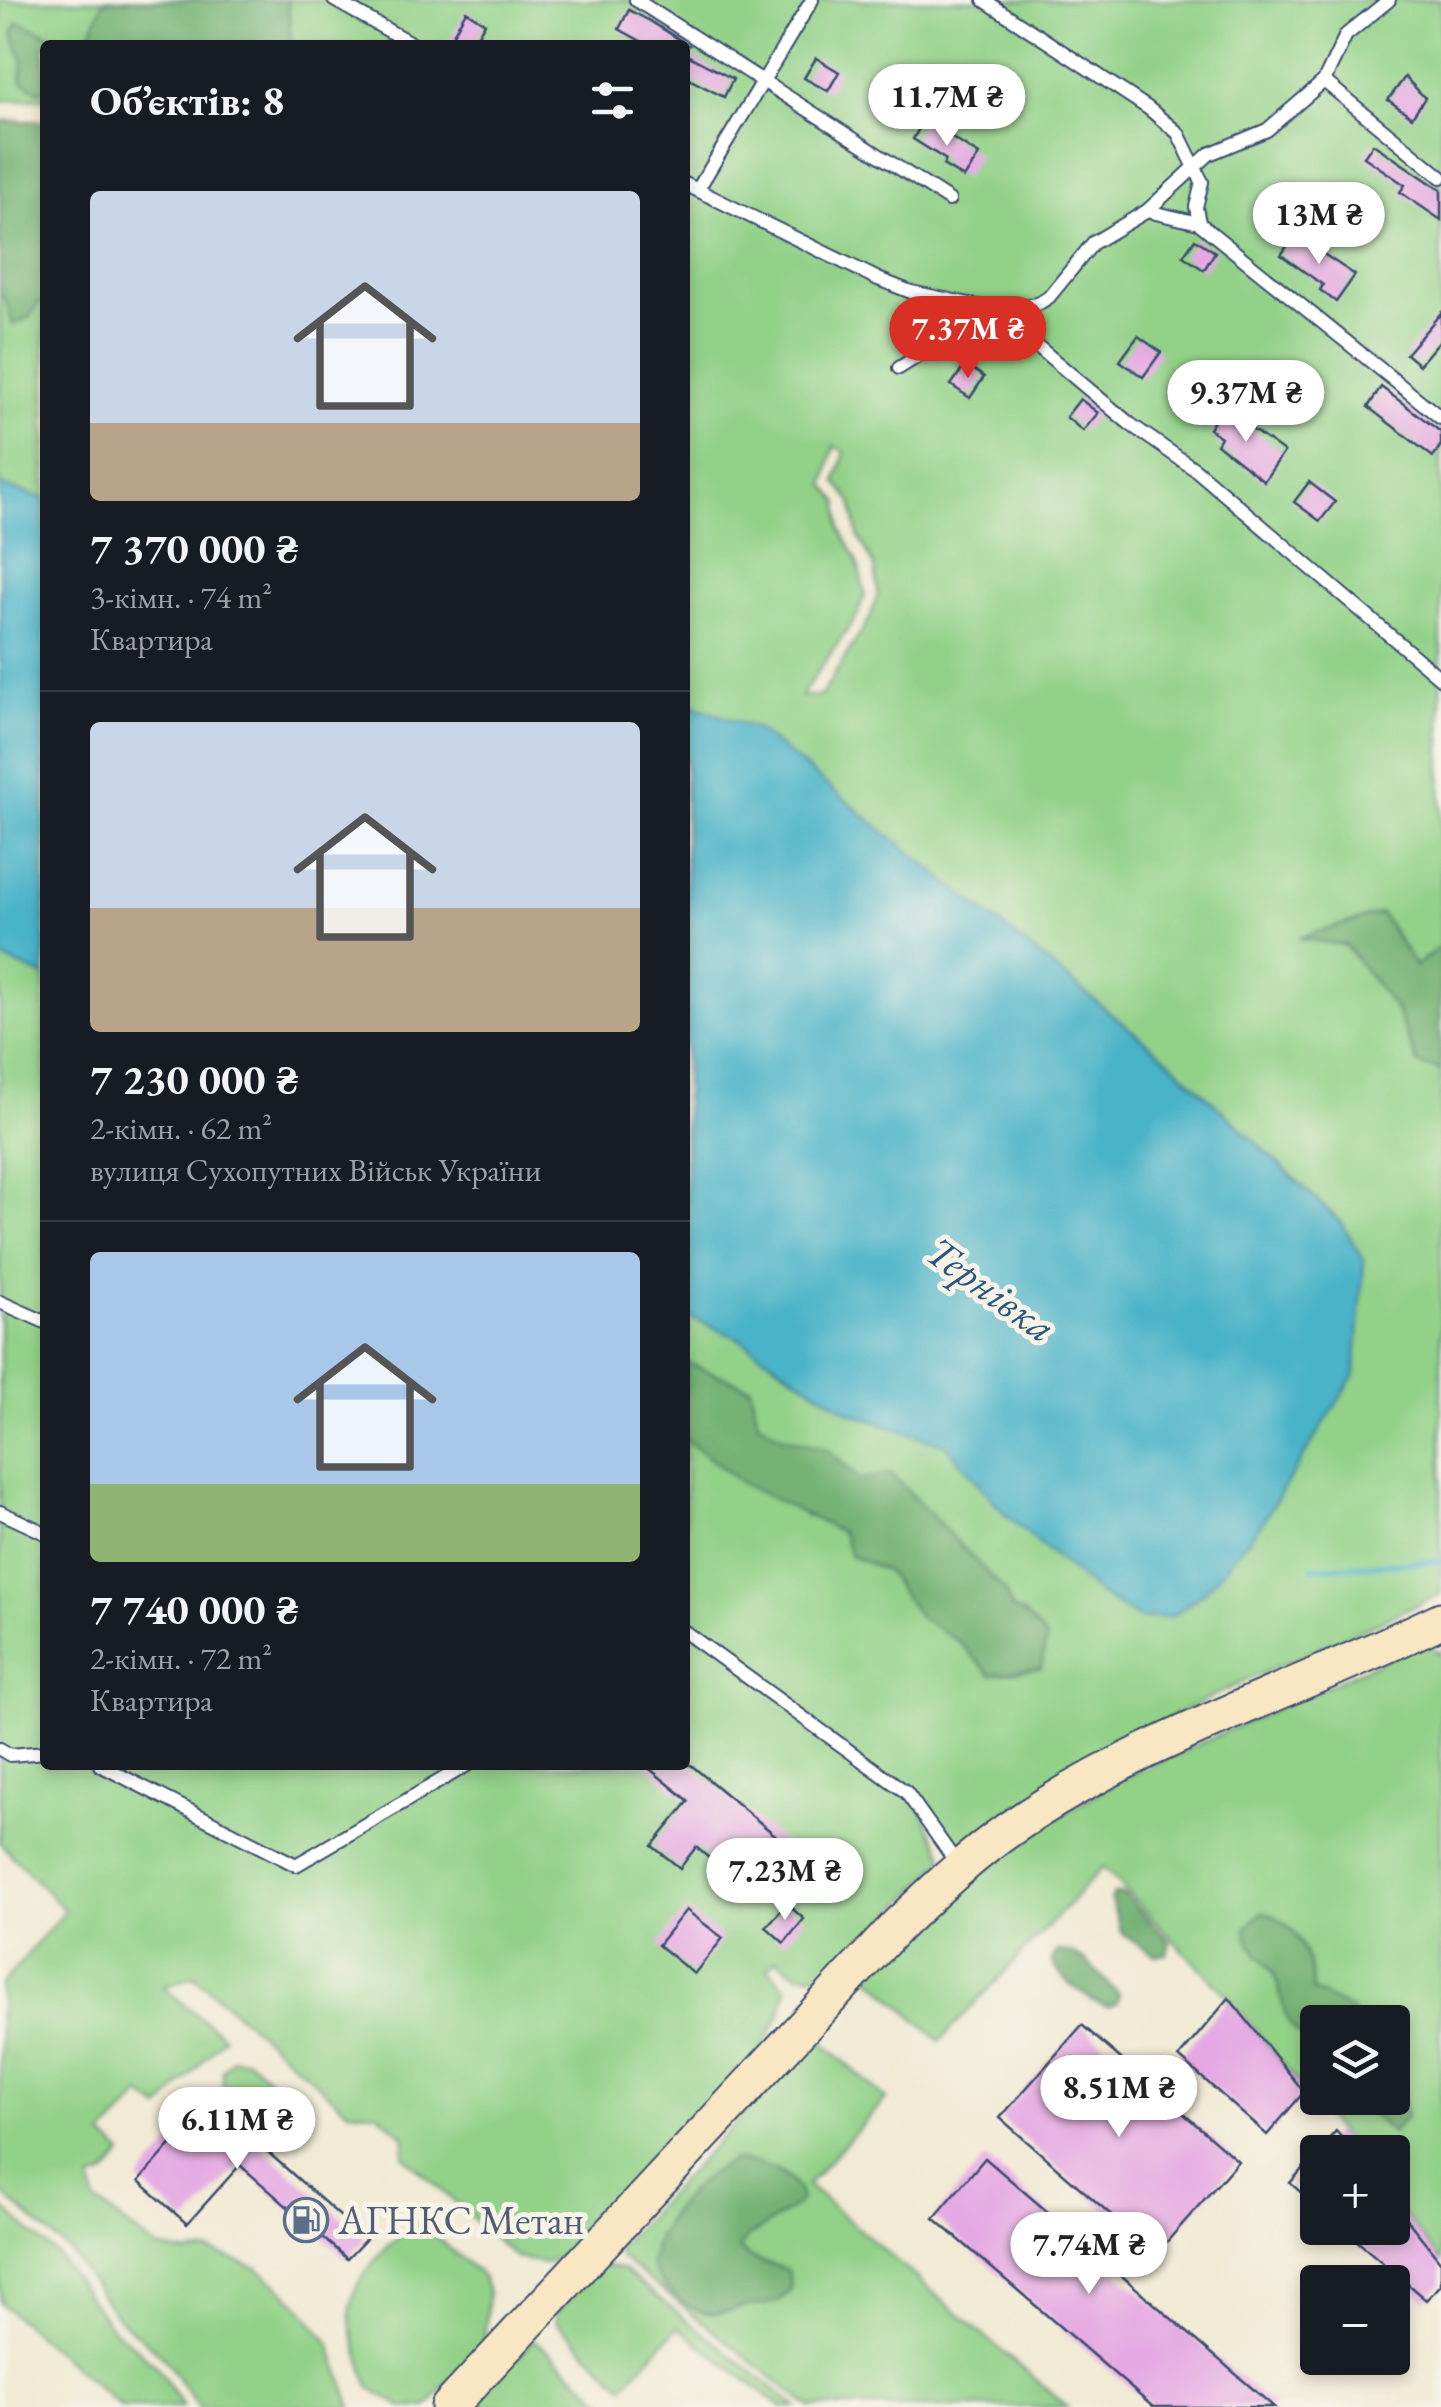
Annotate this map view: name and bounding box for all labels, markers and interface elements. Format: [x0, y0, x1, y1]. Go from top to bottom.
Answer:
pin: 11.7M ₴ [855, 64, 1039, 149]
text: Об’єктів: 8 [90, 73, 284, 128]
icon: filters [585, 73, 640, 128]
text: 11.7M ₴ [890, 75, 1004, 117]
pin: 13M ₴ [1249, 182, 1389, 267]
text: 13M ₴ [1275, 193, 1363, 235]
icon: home [275, 256, 455, 436]
pin: 7.37M ₴ [876, 296, 1060, 381]
text: 7.37M ₴ [911, 307, 1025, 349]
pin: 9.37M ₴ [1154, 360, 1338, 445]
text: 9.37M ₴ [1189, 371, 1303, 413]
text: 7 370 000 ₴ [90, 521, 299, 576]
text: 3-кімн. · 74 m² [90, 576, 272, 618]
text: Квартира [90, 618, 213, 660]
icon: home [275, 787, 455, 967]
text: 7 230 000 ₴ [90, 1052, 299, 1107]
text: 2-кімн. · 62 m² [90, 1107, 272, 1149]
text: вулиця Сухопутних Військ України [90, 1149, 541, 1191]
water label: Тернівка [915, 1223, 1067, 1355]
icon: home [275, 1317, 455, 1497]
text: 7 740 000 ₴ [90, 1582, 299, 1637]
text: 2-кімн. · 72 m² [90, 1637, 272, 1679]
text: Квартира [90, 1679, 213, 1721]
pin: 7.23M ₴ [693, 1838, 877, 1923]
text: 7.23M ₴ [728, 1849, 842, 1891]
map controls [1300, 2005, 1410, 2375]
button: layers [1300, 2005, 1410, 2115]
pin: 8.51M ₴ [1027, 2055, 1211, 2140]
text: 8.51M ₴ [1062, 2066, 1176, 2108]
pin: 6.11M ₴ [145, 2087, 329, 2172]
text: 6.11M ₴ [180, 2098, 294, 2140]
button: + [1300, 2135, 1410, 2245]
place label: АГНКС Метан [337, 2194, 584, 2246]
fuel station icon: АГНКС Метан [283, 2197, 329, 2243]
pin: 7.74M ₴ [997, 2212, 1181, 2297]
text: 7.74M ₴ [1032, 2223, 1146, 2265]
button: − [1300, 2265, 1410, 2375]

